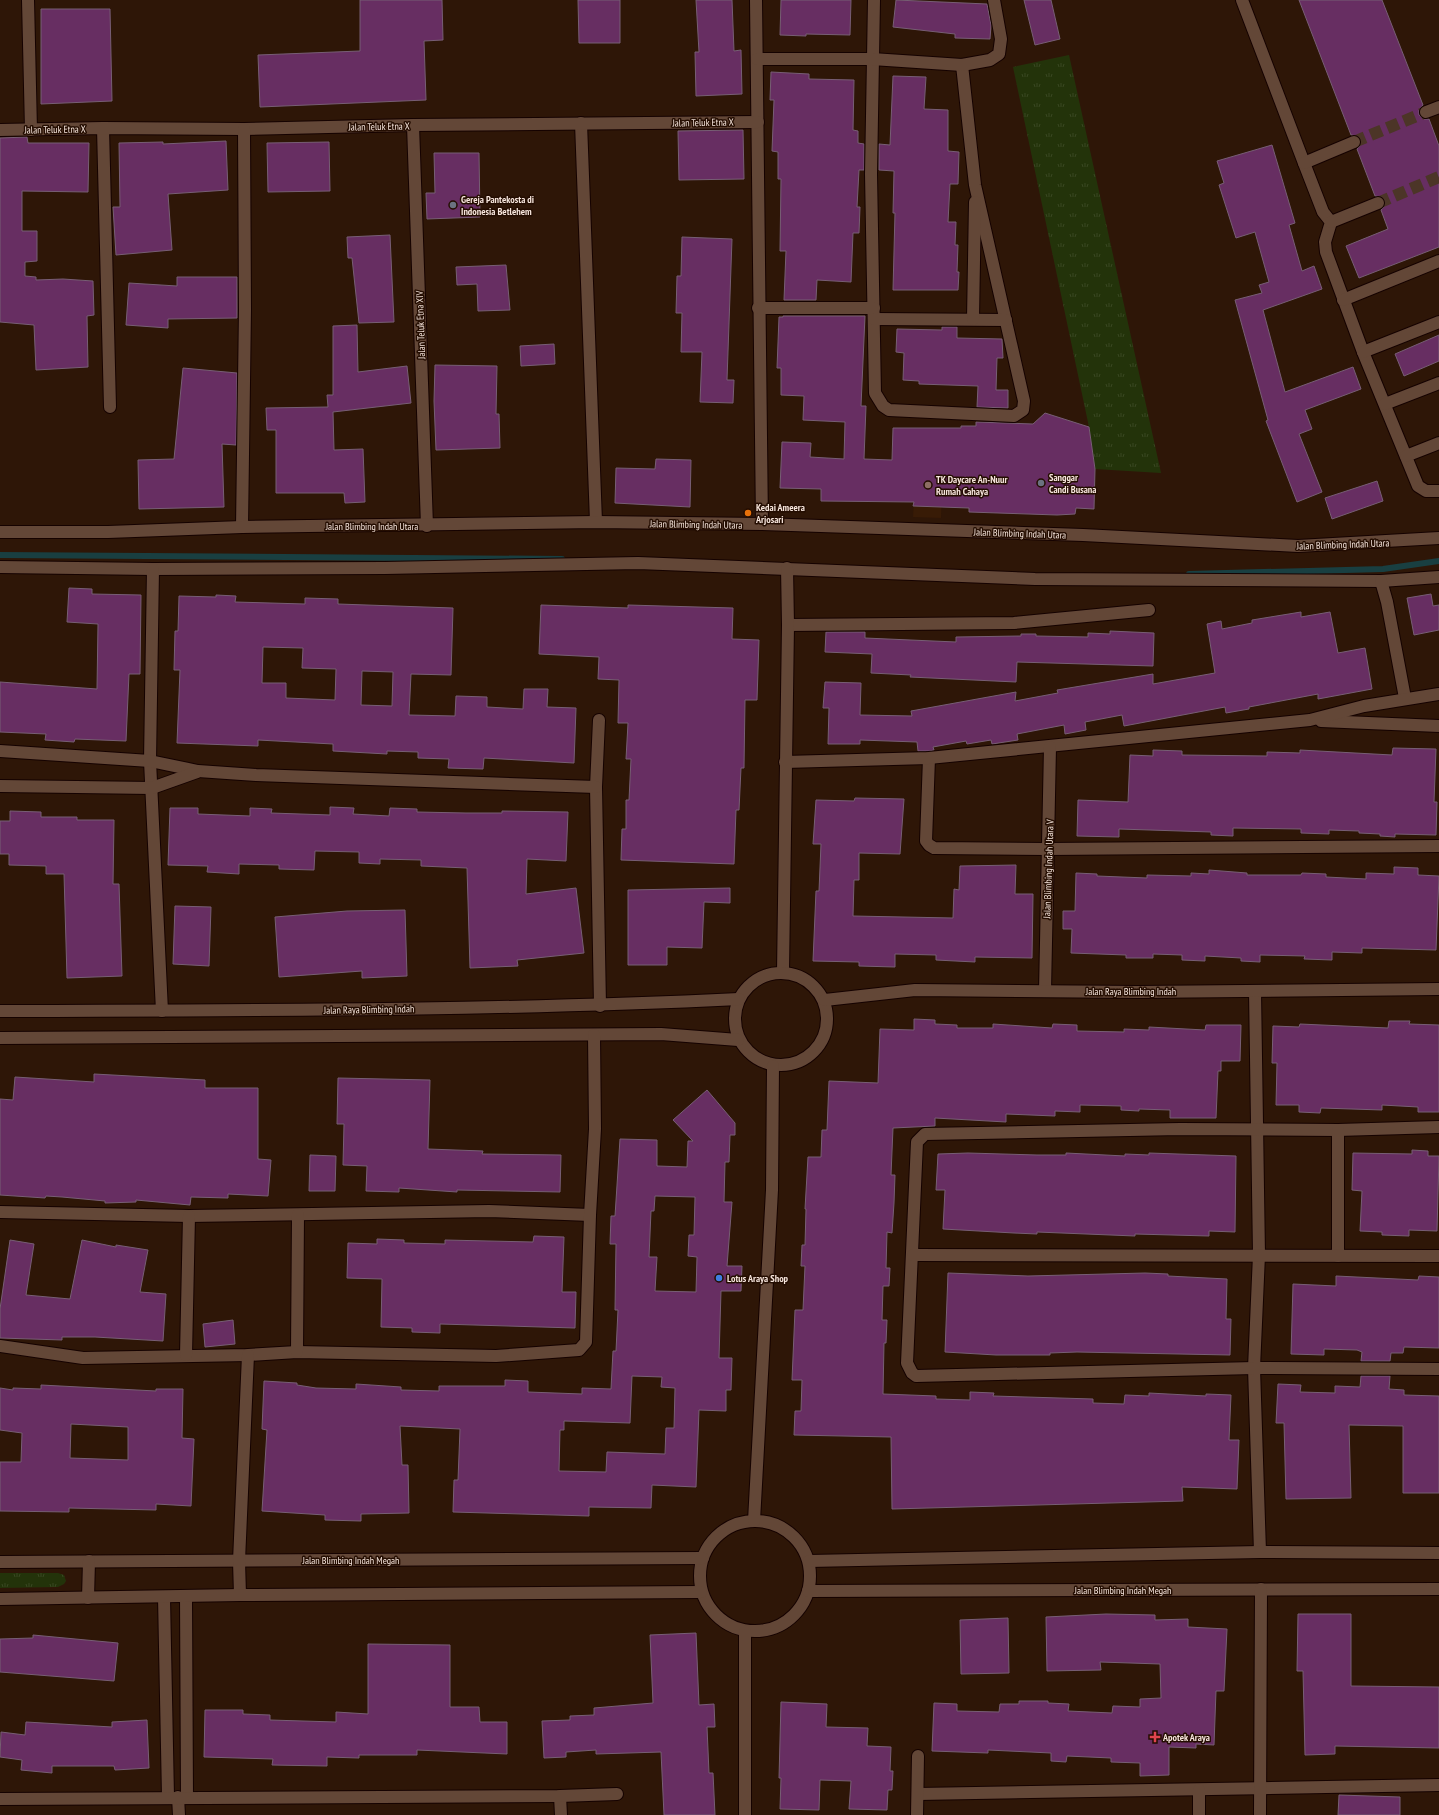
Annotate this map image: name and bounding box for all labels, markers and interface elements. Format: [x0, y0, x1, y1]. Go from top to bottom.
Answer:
street label: Jalan Teluk Etna X [671, 115, 734, 130]
street label: Jalan Teluk Etna X [347, 119, 410, 134]
street label: Jalan Teluk Etna X [23, 122, 86, 137]
place label: Gereja Pantekosta di Indonesia Betlehem [461, 193, 534, 218]
marker: Gereja Pantekosta di Indonesia Betlehem [448, 200, 458, 210]
street label: Jalan Teluk Etna XIV [413, 290, 428, 360]
place label: Sanggar Candi Busana [1049, 471, 1096, 496]
place label: TK Daycare An-Nuur Rumah Cahaya [936, 473, 1007, 498]
marker: Sanggar Candi Busana [1036, 478, 1046, 488]
marker: TK Daycare An-Nuur Rumah Cahaya [923, 480, 933, 490]
place label: Kedai Ameera Arjosari [755, 501, 805, 526]
marker: Kedai Ameera Arjosari [743, 508, 753, 518]
street label: Jalan Blimbing Indah Utara [649, 517, 742, 532]
street label: Jalan Blimbing Indah Utara [325, 520, 418, 533]
street label: Jalan Blimbing Indah Utara [972, 525, 1066, 542]
street label: Jalan Blimbing Indah Utara [1296, 536, 1390, 553]
street label: Jalan Blimbing Indah Utara V [1040, 819, 1057, 920]
street label: Jalan Raya Blimbing Indah [1085, 985, 1176, 998]
street label: Jalan Raya Blimbing Indah [323, 1002, 414, 1017]
place label: Lotus Araya Shop [727, 1272, 789, 1285]
marker: Lotus Araya Shop [714, 1273, 724, 1283]
street label: Jalan Blimbing Indah Megah [301, 1554, 400, 1567]
street label: Jalan Blimbing Indah Megah [1073, 1584, 1172, 1597]
place label: Apotek Araya [1162, 1731, 1210, 1744]
marker: Apotek Araya [1150, 1732, 1160, 1742]

